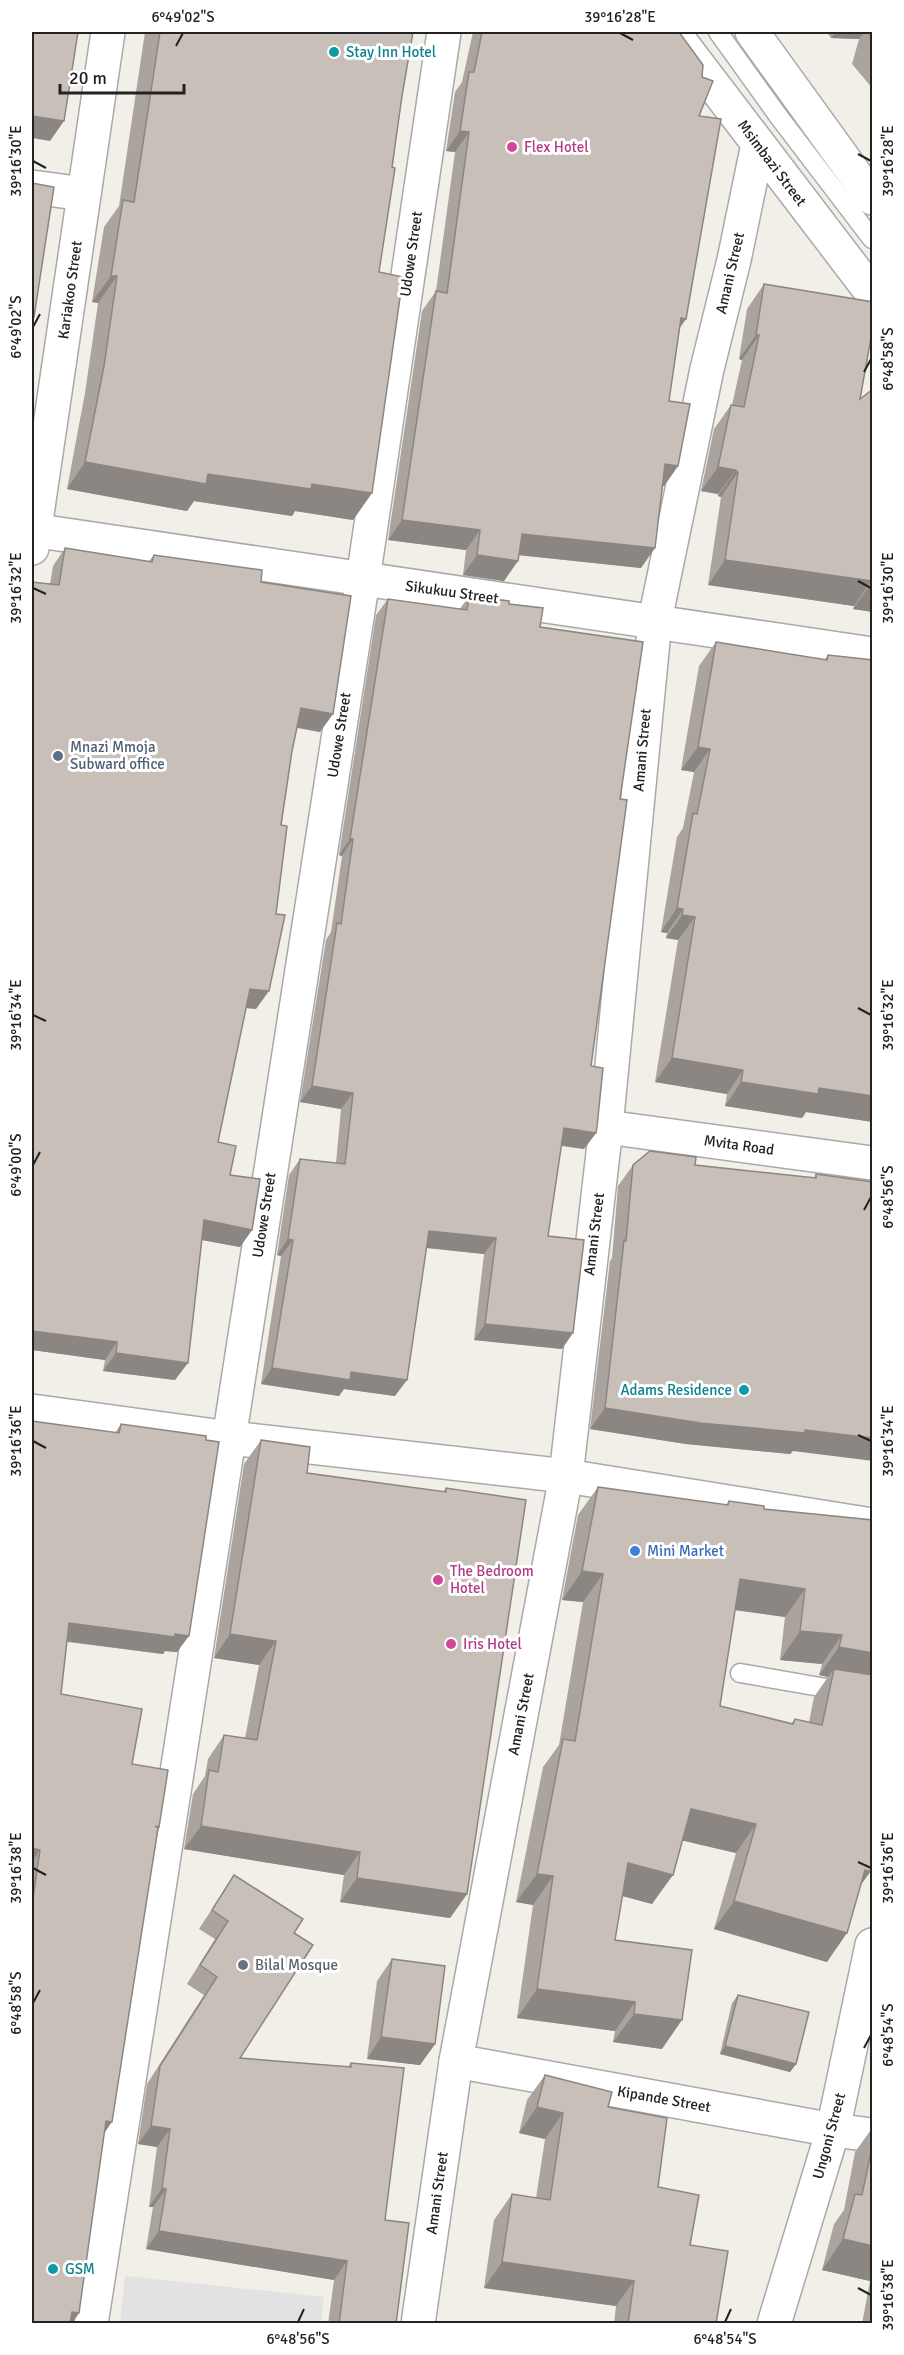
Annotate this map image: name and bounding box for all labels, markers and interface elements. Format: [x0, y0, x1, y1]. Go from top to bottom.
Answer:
text: 6°49'02"S [151, 8, 215, 26]
text: 39°16'28"E [584, 8, 656, 26]
place label: Stay Inn Hotel [346, 43, 436, 61]
marker: Stay Inn Hotel [327, 45, 341, 59]
scale bar [60, 57, 184, 95]
text: 20 m [69, 67, 107, 89]
street label: Msimbazi Street [734, 116, 810, 210]
text: 39°16'30"E [7, 125, 25, 197]
text: 39°16'28"E [879, 125, 897, 197]
place label: Flex Hotel [524, 138, 589, 156]
marker: Flex Hotel [505, 140, 519, 154]
street label: Udowe Street [396, 210, 426, 298]
street label: Amani Street [712, 230, 748, 316]
street label: Kariakoo Street [54, 240, 86, 340]
text: 6°49'02"S [7, 295, 25, 359]
text: 6°48'58"S [879, 327, 897, 391]
text: 39°16'32"E [7, 552, 25, 624]
text: 39°16'30"E [879, 552, 897, 624]
street label: Sikukuu Street [404, 577, 500, 607]
street label: Udowe Street [323, 691, 355, 779]
street label: Amani Street [629, 708, 655, 792]
place label: Mnazi Mmoja Subward office [70, 738, 165, 773]
marker: Mnazi Mmoja Subward office [51, 749, 65, 763]
text: 39°16'34"E [7, 979, 25, 1051]
text: 39°16'32"E [879, 979, 897, 1051]
street label: Mvita Road [703, 1131, 775, 1159]
text: 6°49'00"S [7, 1133, 25, 1197]
text: 6°48'56"S [879, 1165, 897, 1229]
street label: Udowe Street [248, 1171, 280, 1259]
street label: Amani Street [580, 1192, 608, 1276]
place label: Adams Residence [620, 1381, 732, 1399]
marker: Adams Residence [737, 1383, 751, 1397]
text: 39°16'36"E [7, 1405, 25, 1477]
text: 39°16'34"E [879, 1405, 897, 1477]
place label: Mini Market [647, 1542, 724, 1560]
marker: Mini Market [628, 1544, 642, 1558]
place label: The Bedroom Hotel [450, 1562, 534, 1597]
marker: The Bedroom Hotel [431, 1573, 445, 1587]
place label: Iris Hotel [463, 1635, 522, 1653]
marker: Iris Hotel [444, 1637, 458, 1651]
street label: Amani Street [504, 1671, 538, 1757]
text: 39°16'38"E [7, 1832, 25, 1904]
text: 39°16'36"E [879, 1832, 897, 1904]
place label: Bilal Mosque [255, 1956, 338, 1974]
marker: Bilal Mosque [236, 1958, 250, 1972]
text: 6°48'58"S [7, 1971, 25, 2035]
text: 6°48'54"S [879, 2003, 897, 2067]
street label: Kipande Street [616, 2082, 712, 2116]
street label: Ungoni Street [809, 2091, 849, 2181]
street label: Amani Street [422, 2150, 452, 2236]
text: 39°16'38"E [879, 2259, 897, 2331]
place label: GSM [65, 2260, 95, 2278]
marker: GSM [46, 2262, 60, 2276]
text: 6°48'56"S [266, 2330, 330, 2348]
text: 6°48'54"S [693, 2330, 757, 2348]

